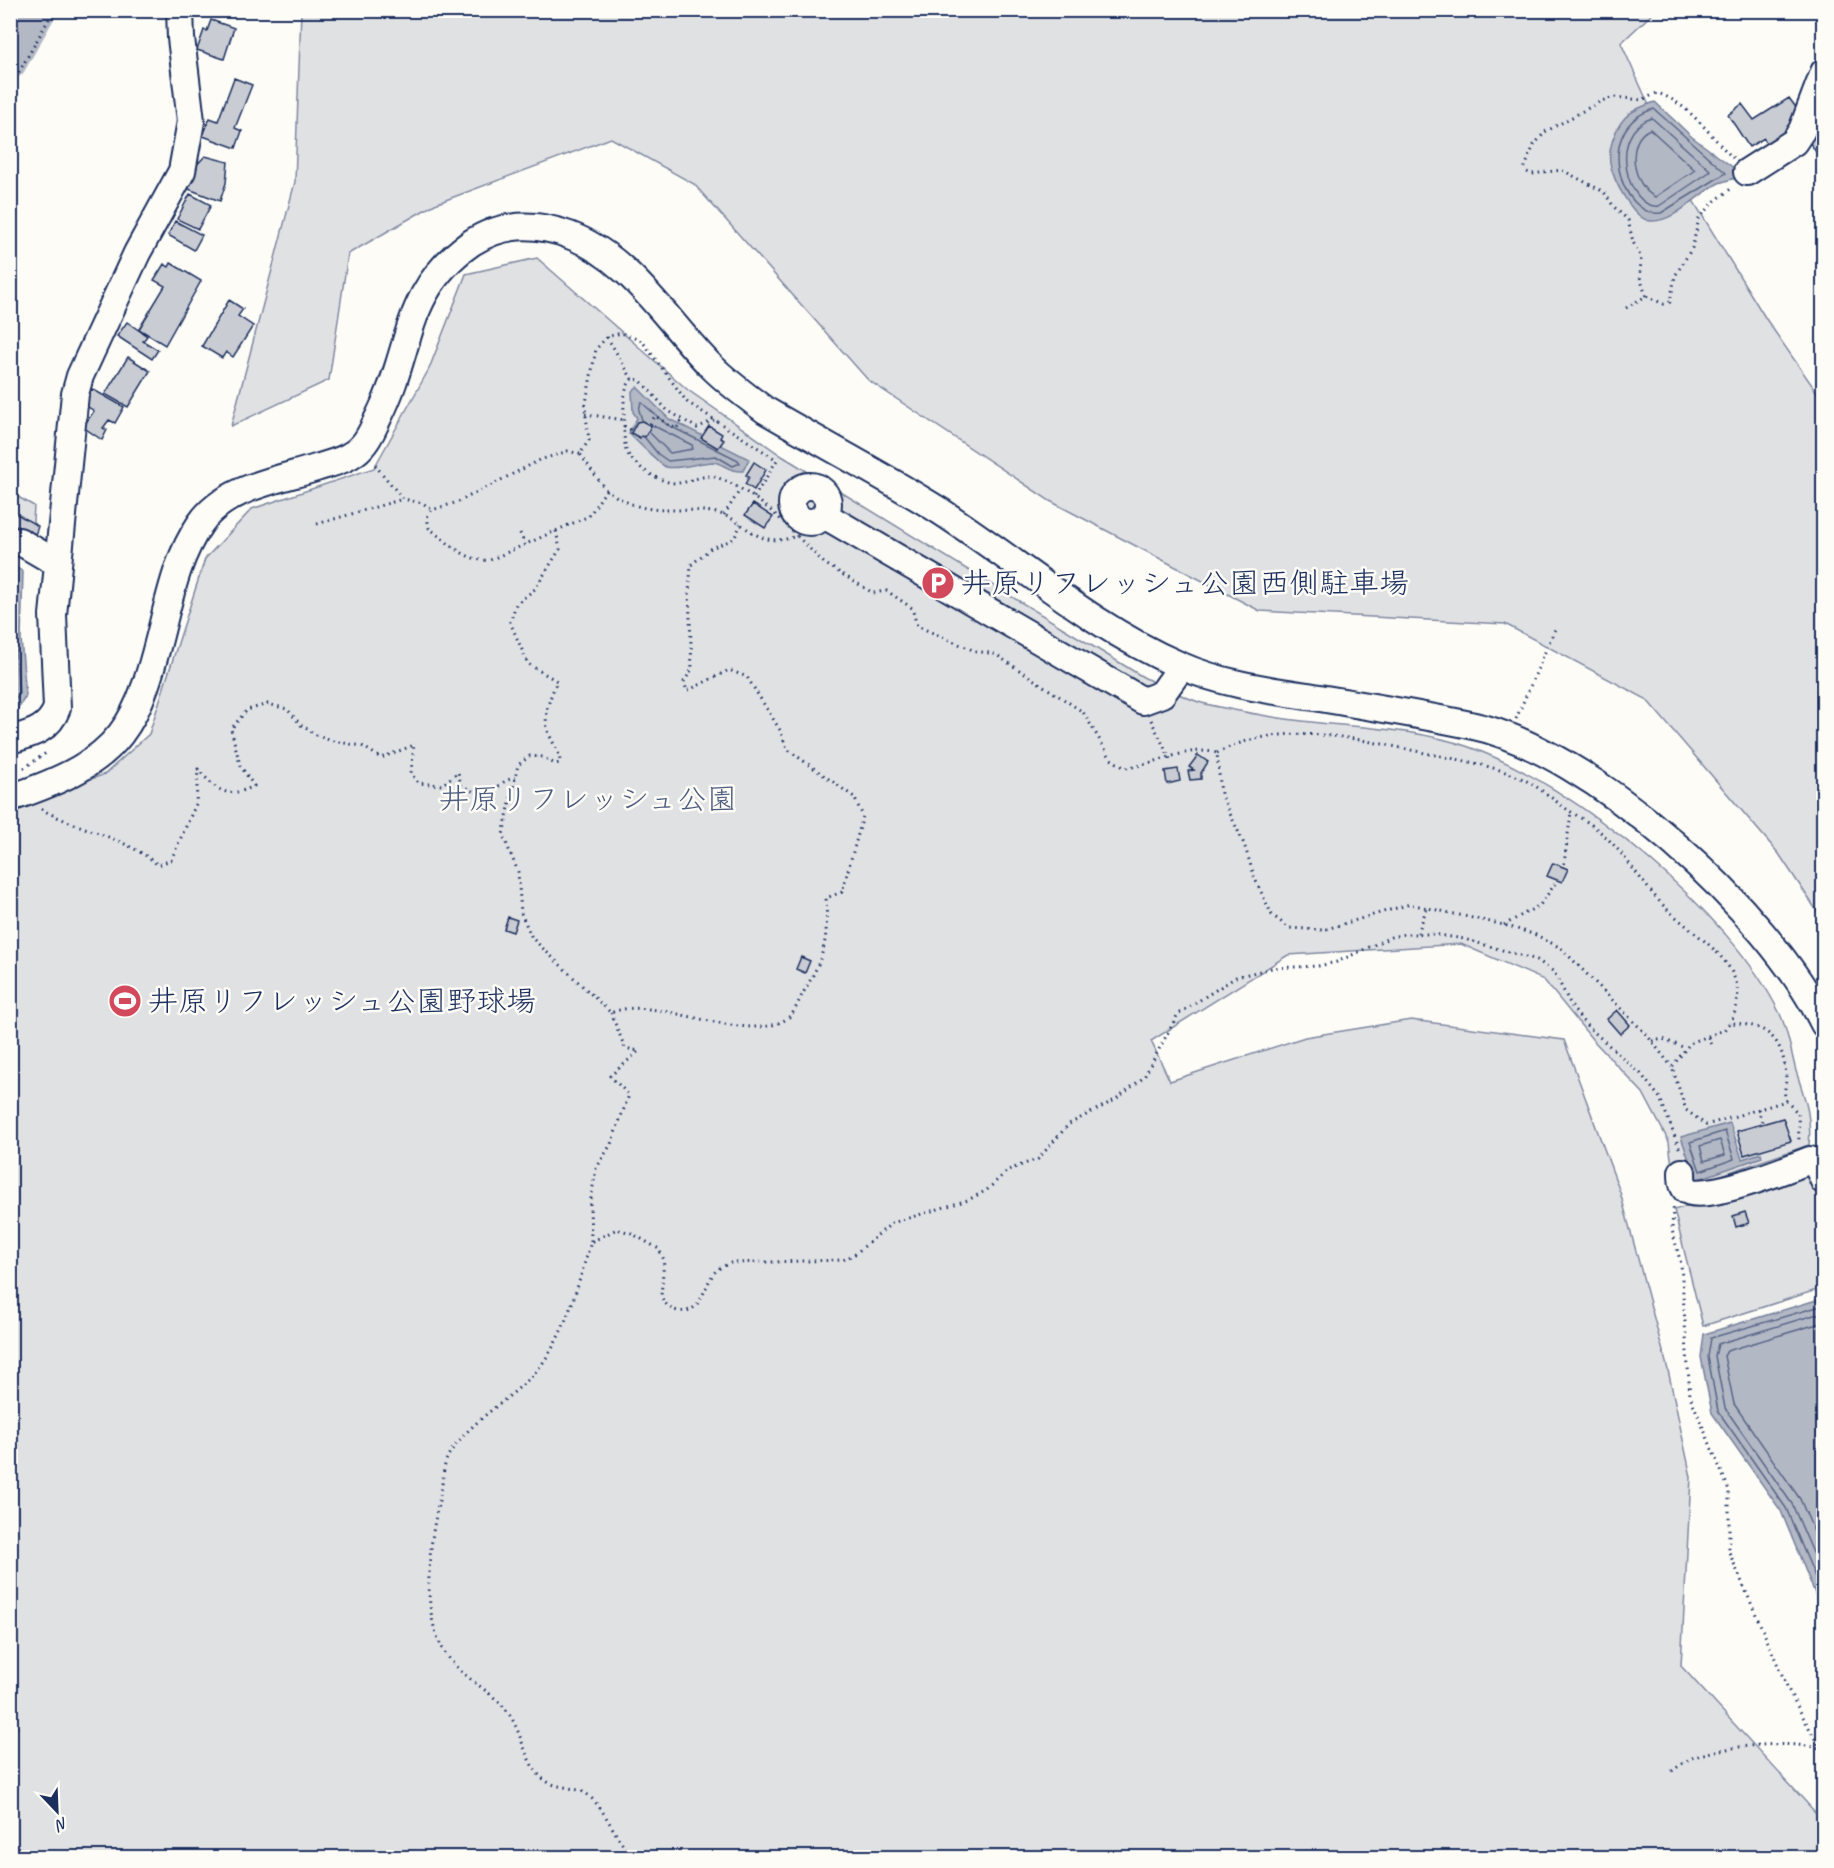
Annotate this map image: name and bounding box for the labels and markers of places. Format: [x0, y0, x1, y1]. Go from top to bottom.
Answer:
place label: 井原リフレッシュ公園西側駐車場 [961, 564, 1409, 602]
parking icon: 井原リフレッシュ公園西側駐車場 [920, 565, 956, 601]
place label: 井原リフレッシュ公園野球場 [148, 982, 536, 1020]
sports icon: 井原リフレッシュ公園野球場 [107, 983, 143, 1019]

